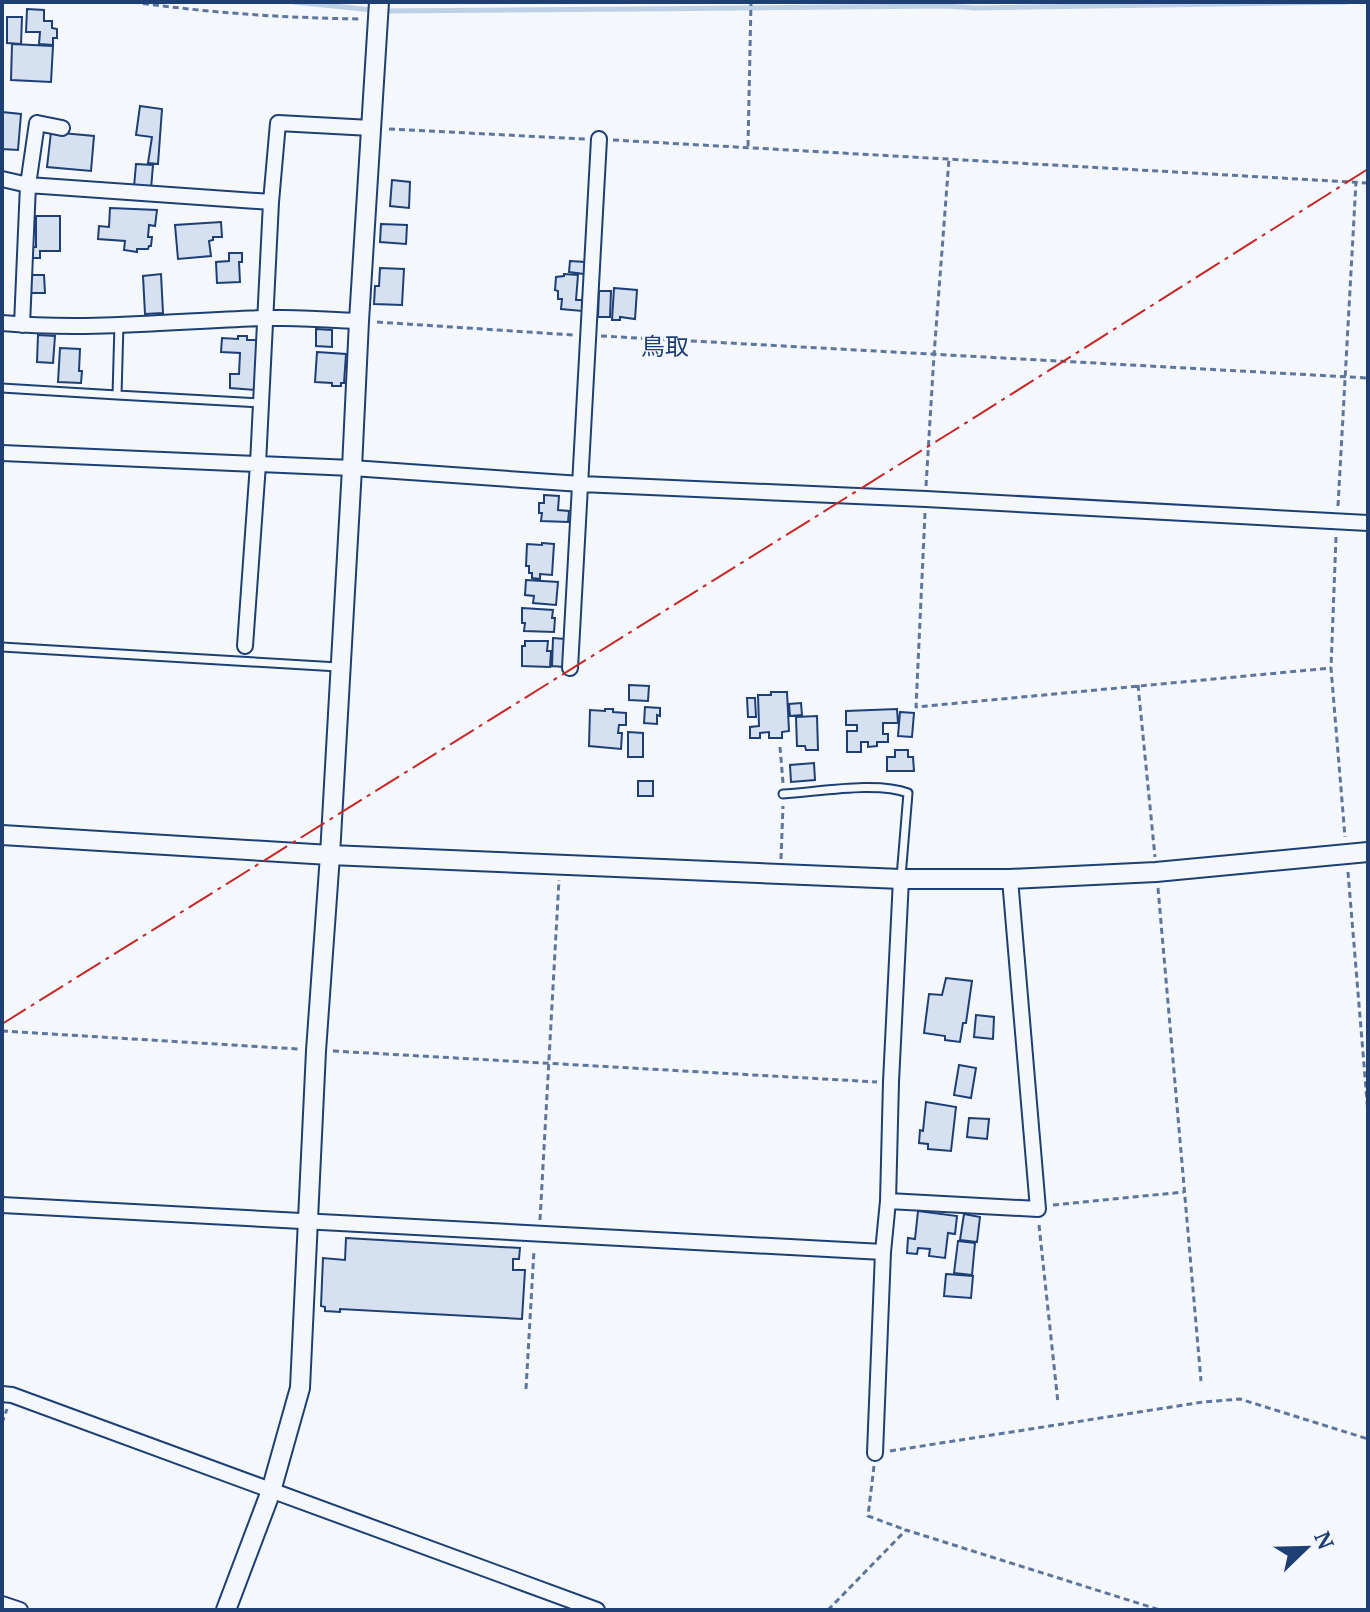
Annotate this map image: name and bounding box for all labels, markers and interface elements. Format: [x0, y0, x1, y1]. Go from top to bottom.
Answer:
district label: 鳥取 [641, 330, 689, 362]
north arrow [1266, 1508, 1346, 1588]
text: N [1308, 1527, 1342, 1554]

